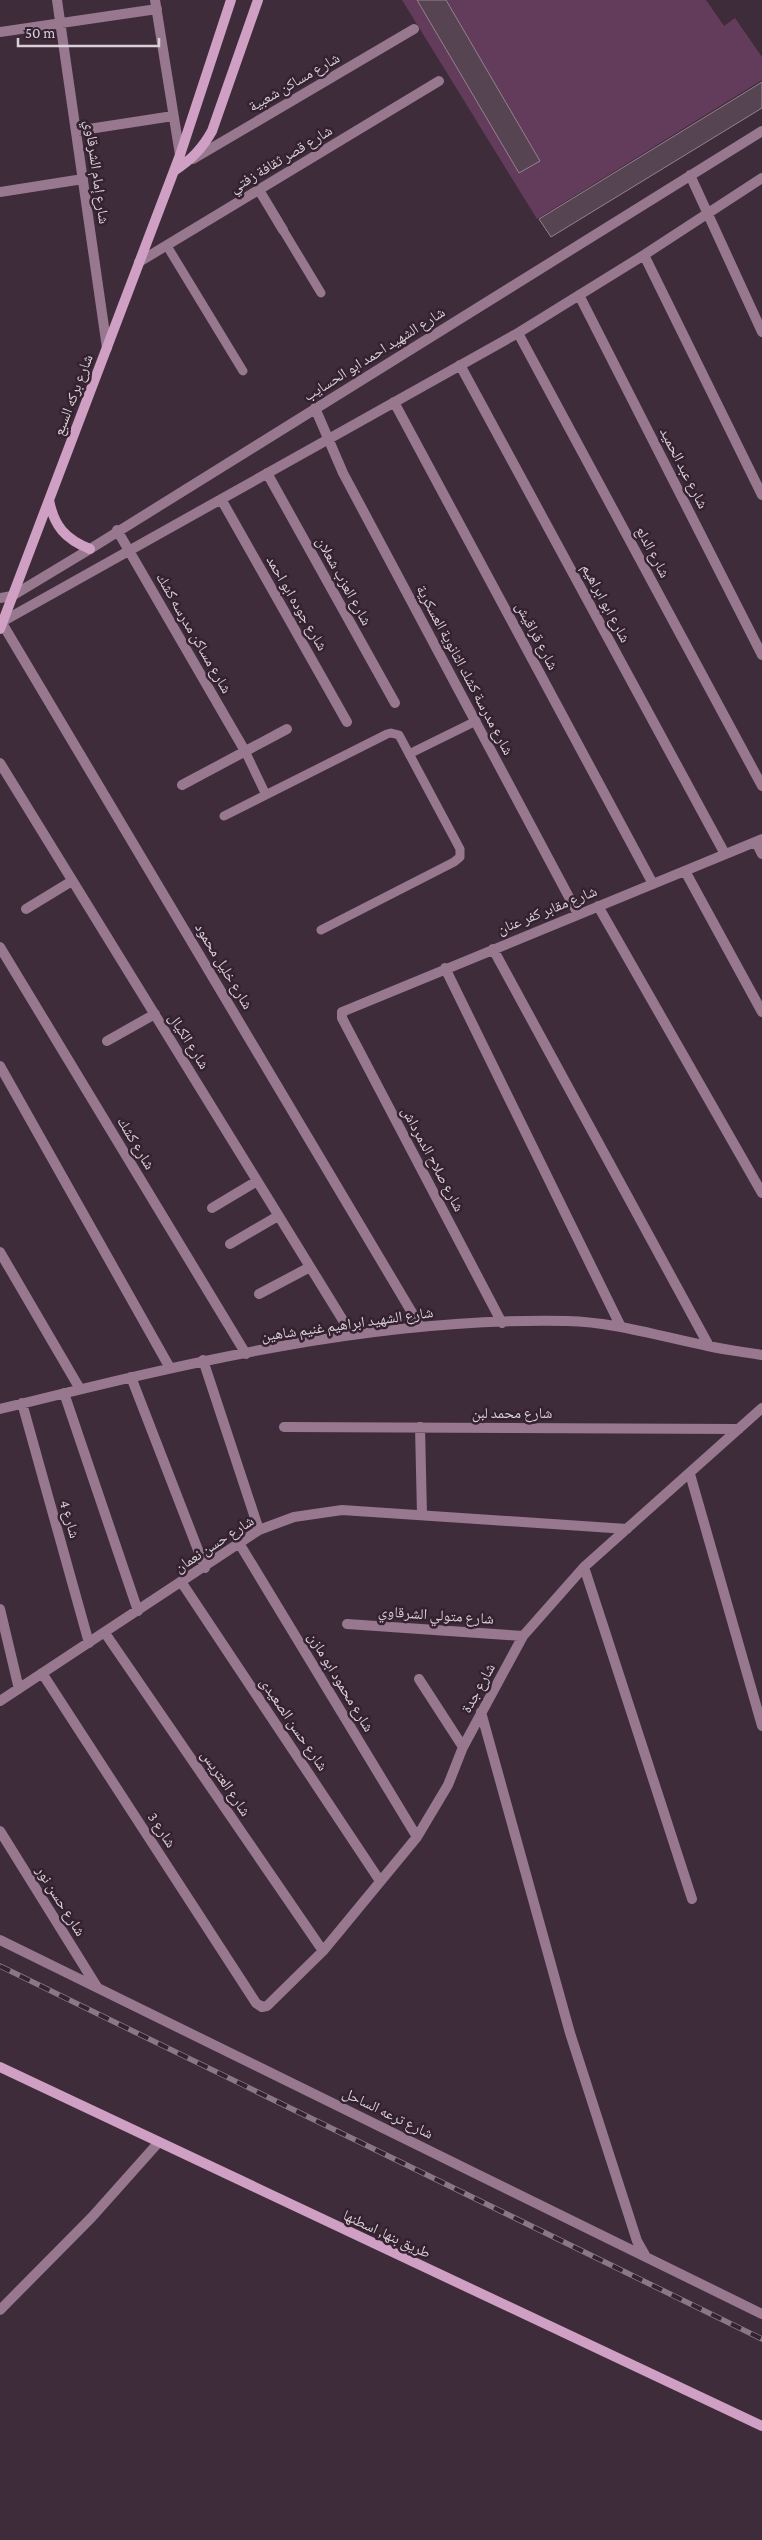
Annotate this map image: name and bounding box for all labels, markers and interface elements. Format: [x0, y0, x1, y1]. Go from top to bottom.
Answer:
scale bar [18, 15, 159, 47]
text: 50 m [25, 25, 55, 41]
street label: شارع مساكن شعبية [246, 49, 343, 116]
street label: شارع إمام الشرقاوي [78, 119, 112, 226]
street label: شارع قصر ثقافة زفتي [227, 122, 337, 199]
street label: شارع الشهيد احمد ابو الحسايب [300, 304, 449, 406]
street label: شارع بركه السبع [50, 352, 98, 439]
street label: شارع عبد الحميد [655, 425, 711, 512]
street label: شارع الدلع [631, 524, 673, 581]
street label: شارع العزب شعلان [311, 534, 375, 629]
street label: شارع جوده ابو احمد [262, 553, 331, 654]
street label: شارع ابو ابراهيم [577, 561, 634, 646]
street label: شارع مساكن مدرسه كشك [151, 570, 235, 697]
street label: شارع مدرسة كشك الثانوية العسكرية [412, 582, 517, 759]
street label: شارع قراقيش [511, 599, 562, 674]
street label: شارع مقابر كفر عنان [495, 883, 600, 939]
street label: شارع خليل محمود [190, 920, 256, 1013]
street label: شارع الكيال [164, 1010, 213, 1073]
street label: شارع صلاح الدمرداش [397, 1104, 467, 1215]
street label: شارع كشك [112, 1114, 158, 1173]
street label: شارع الشهيد ابراهيم غنيم شاهين [260, 1304, 435, 1346]
street label: شارع محمد لبن [472, 1405, 552, 1423]
street label: شارع 4 [55, 1498, 83, 1541]
street label: شارع حسن نعمان [171, 1512, 258, 1577]
street label: شارع متولي الشرقاوي [377, 1603, 495, 1631]
street label: شارع محمود ابو مازن [303, 1629, 377, 1736]
street label: شارع جدة [458, 1660, 500, 1717]
street label: شارع حسن الصعيدى [255, 1674, 331, 1775]
street label: شارع العتريس [196, 1747, 254, 1820]
street label: شارع 3 [143, 1810, 179, 1852]
street label: شارع حسن نور [31, 1862, 89, 1940]
street label: شارع ترعه الساحل [339, 2084, 436, 2144]
street label: طريق بنها, اسطنها [340, 2207, 433, 2263]

